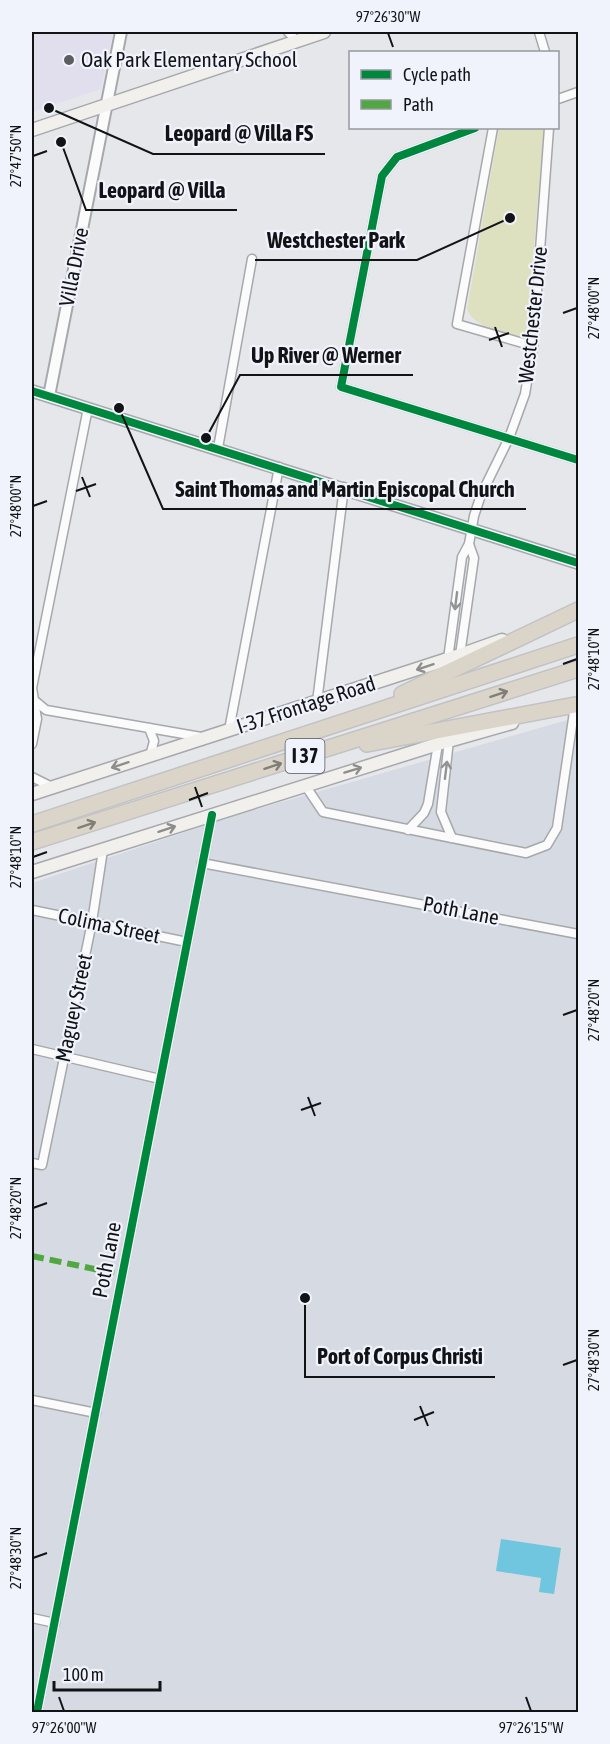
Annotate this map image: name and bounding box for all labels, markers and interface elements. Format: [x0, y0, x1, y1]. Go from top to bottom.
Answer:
text: 97°26'30"W [356, 8, 420, 25]
place label: Oak Park Elementary School [81, 47, 298, 71]
legend [349, 51, 559, 129]
marker: Oak Park Elementary School [62, 53, 76, 67]
text: Cycle path [403, 64, 471, 85]
text: Path [403, 94, 434, 115]
callout: Leopard @ Villa FS [153, 114, 325, 154]
text: Leopard @ Villa FS [165, 120, 313, 146]
text: 27°47'50"N [7, 125, 24, 187]
callout: Leopard @ Villa [86, 170, 237, 210]
text: Leopard @ Villa [98, 177, 226, 203]
callout: Westchester Park [255, 220, 417, 260]
street label: Villa Drive [54, 225, 92, 308]
text: Westchester Park [266, 227, 405, 253]
street label: Westchester Drive [513, 245, 551, 385]
text: 27°48'00"N [585, 277, 602, 339]
callout: Up River @ Werner [240, 335, 413, 375]
text: Up River @ Werner [251, 342, 401, 368]
callout: Saint Thomas and Martin Episcopal Church [163, 469, 526, 509]
text: 27°48'00"N [7, 475, 24, 537]
text: Saint Thomas and Martin Episcopal Church [175, 476, 515, 502]
one-way arrow [450, 590, 461, 610]
text: 27°48'10"N [585, 628, 602, 690]
one-way arrow [416, 662, 435, 673]
street label: I-37 Frontage Road [233, 670, 378, 738]
one-way arrow [489, 688, 508, 699]
road number: I 37 [286, 739, 324, 773]
one-way arrow [111, 760, 130, 771]
one-way arrow [263, 760, 282, 771]
one-way arrow [441, 760, 452, 780]
one-way arrow [343, 764, 362, 775]
one-way arrow [77, 819, 96, 830]
one-way arrow [157, 823, 176, 834]
text: 27°48'10"N [7, 826, 24, 888]
street label: Poth Lane [421, 891, 501, 929]
street label: Colima Street [56, 903, 162, 948]
street label: Maguey Street [50, 952, 96, 1064]
text: 27°48'20"N [585, 979, 602, 1041]
text: 27°48'20"N [7, 1177, 24, 1239]
street label: Poth Lane [87, 1220, 125, 1300]
text: 27°48'30"N [585, 1329, 602, 1391]
callout: Port of Corpus Christi [305, 1337, 495, 1377]
text: Port of Corpus Christi [317, 1343, 483, 1369]
text: 27°48'30"N [7, 1527, 24, 1589]
scale bar [54, 1654, 160, 1692]
text: 100 m [63, 1664, 104, 1685]
text: 97°26'00"W [32, 1719, 96, 1736]
text: 97°26'15"W [499, 1719, 563, 1736]

